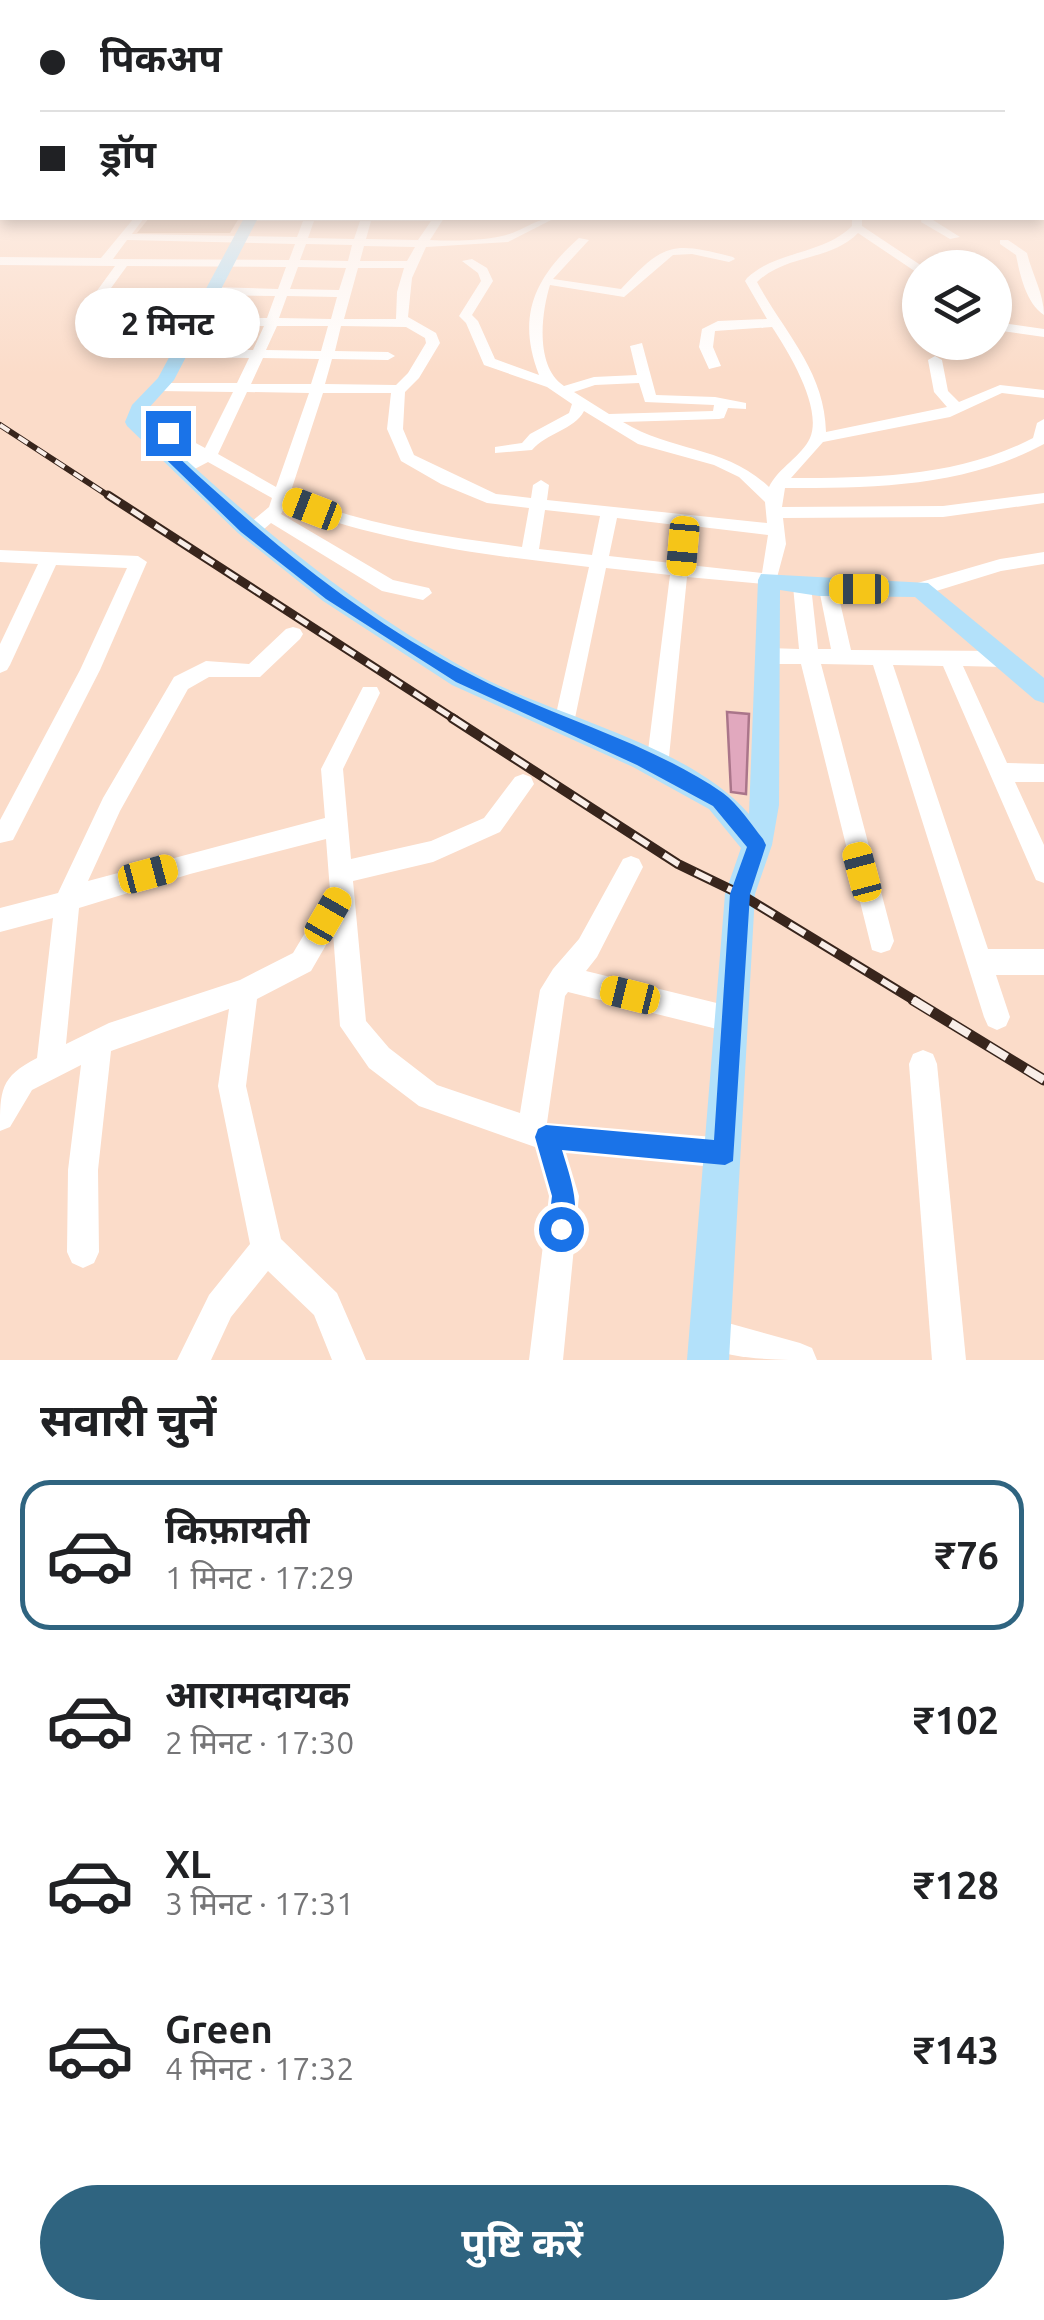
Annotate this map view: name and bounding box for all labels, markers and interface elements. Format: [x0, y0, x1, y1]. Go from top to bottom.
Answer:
text: पिकअप [100, 37, 222, 79]
text: ड्रॉप [100, 133, 156, 175]
map controls [902, 250, 1012, 360]
button: layers [902, 250, 1012, 360]
callout: 2 मिनट [76, 288, 260, 358]
text: 2 मिनट [121, 305, 214, 341]
route end [146, 411, 191, 456]
car [279, 484, 345, 534]
car [665, 515, 701, 577]
car [829, 574, 889, 604]
car [840, 839, 884, 905]
car [115, 852, 181, 896]
car [300, 883, 356, 949]
car [597, 973, 663, 1017]
route start [539, 1207, 584, 1252]
text: सवारी चुनें [40, 1394, 216, 1445]
text: किफ़ायती [165, 1508, 309, 1550]
icon: car [45, 1510, 135, 1600]
text: ₹76 [935, 1534, 999, 1576]
text: 1 मिनट · 17:29 [165, 1559, 354, 1595]
text: आरामदायक [165, 1673, 349, 1715]
icon: car [45, 1675, 135, 1765]
text: ₹102 [913, 1699, 999, 1741]
text: 2 मिनट · 17:30 [165, 1724, 354, 1760]
icon: car [45, 1840, 135, 1930]
text: XL [165, 1843, 211, 1885]
text: ₹128 [913, 1864, 999, 1906]
text: 3 मिनट · 17:31 [165, 1885, 354, 1921]
icon: car [45, 2005, 135, 2095]
text: Green [165, 2008, 273, 2050]
text: ₹143 [913, 2029, 999, 2071]
text: 4 मिनट · 17:32 [165, 2050, 354, 2086]
button: पुष्टि करें [40, 2185, 1004, 2300]

